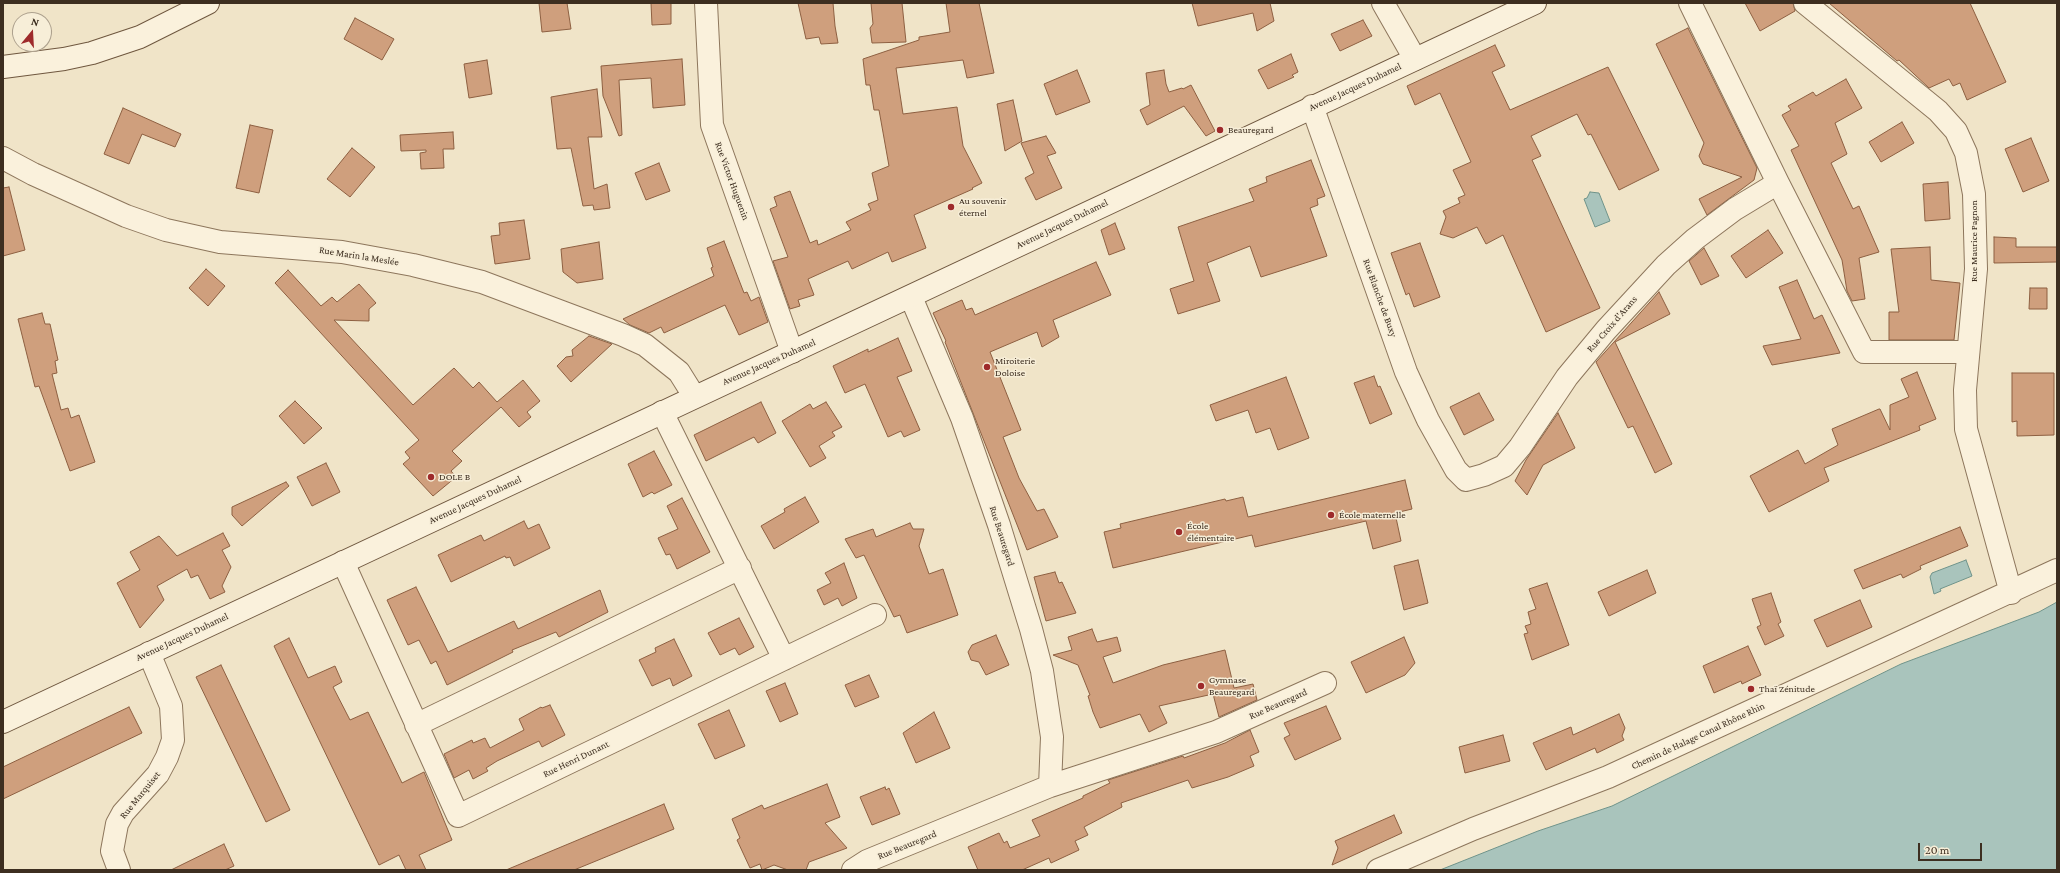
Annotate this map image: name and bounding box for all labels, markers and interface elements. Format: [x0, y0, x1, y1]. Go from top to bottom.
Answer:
north arrow [12, 12, 52, 52]
text: N [30, 15, 41, 28]
street label: Avenue Jacques Duhamel [1307, 60, 1403, 114]
place label: Beauregard [1228, 124, 1274, 136]
marker: Beauregard [1215, 125, 1225, 135]
street label: Rue Victor Huguenin [712, 140, 752, 222]
place label: Au souvenir éternel [959, 195, 1006, 218]
street label: Avenue Jacques Duhamel [1014, 197, 1110, 251]
street label: Rue Maurice Pagnon [1968, 200, 1980, 282]
marker: Au souvenir éternel [946, 202, 956, 212]
street label: Rue Marin la Meslée [318, 244, 400, 268]
street label: Rue Blanche de Buxy [1360, 257, 1400, 339]
street label: Rue Croix d'Arans [1584, 293, 1640, 355]
street label: Avenue Jacques Duhamel [721, 336, 817, 388]
place label: Miroiterie Doloise [995, 355, 1035, 378]
marker: Miroiterie Doloise [982, 362, 992, 372]
place label: DOLE B [439, 471, 470, 483]
marker: DOLE B [426, 472, 436, 482]
street label: Avenue Jacques Duhamel [427, 473, 523, 527]
street label: Rue Beauregard [987, 504, 1017, 568]
place label: École maternelle [1339, 509, 1406, 521]
marker: École maternelle [1326, 510, 1336, 520]
place label: École élémentaire [1187, 520, 1234, 544]
marker: École élémentaire [1174, 527, 1184, 537]
street label: Avenue Jacques Duhamel [134, 610, 230, 664]
place label: Gymnase Beauregard [1209, 674, 1255, 698]
marker: Gymnase Beauregard [1196, 681, 1206, 691]
place label: Thaï Zénitude [1759, 683, 1815, 695]
marker: Thaï Zénitude [1746, 684, 1756, 694]
street label: Rue Beauregard [1247, 686, 1309, 722]
street label: Chemin de Halage Canal Rhône Rhin [1629, 700, 1767, 772]
street label: Rue Henri Dunant [541, 738, 611, 780]
street label: Rue Marquiset [117, 769, 163, 821]
street label: Rue Beauregard [876, 828, 938, 862]
scale bar [1920, 835, 1984, 861]
text: 20 m [1925, 843, 1949, 857]

